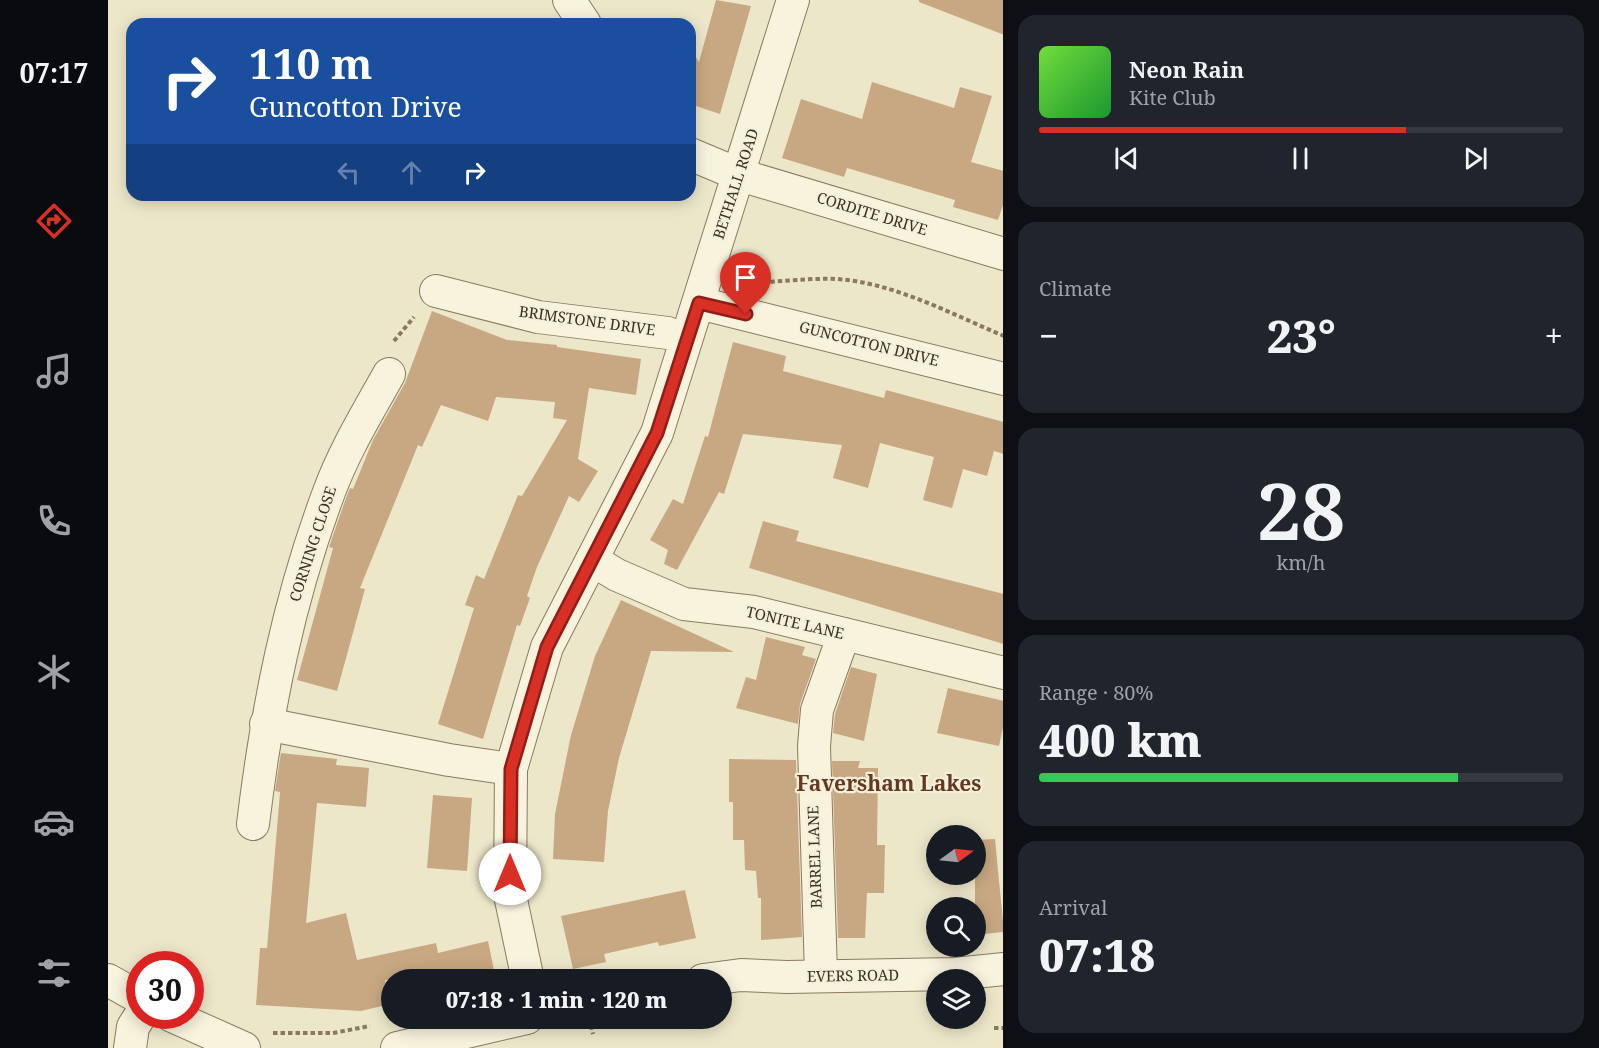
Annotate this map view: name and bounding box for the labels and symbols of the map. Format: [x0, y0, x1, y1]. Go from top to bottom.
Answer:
street label: BETHALL ROAD [708, 126, 762, 242]
street label: CORDITE DRIVE [814, 187, 930, 239]
pin [720, 252, 771, 314]
street label: BRIMSTONE DRIVE [518, 301, 657, 339]
street label: GUNCOTTON DRIVE [797, 316, 941, 370]
street label: CORNING CLOSE [284, 483, 340, 604]
street label: TONITE LANE [744, 601, 846, 643]
district label: Faversham Lakes [797, 769, 981, 797]
street label: BARREL LANE [802, 805, 826, 909]
north arrow [926, 825, 986, 885]
position arrow [478, 842, 542, 906]
speed limit sign: 30 [126, 951, 204, 1029]
street label: EVERS ROAD [807, 964, 899, 986]

